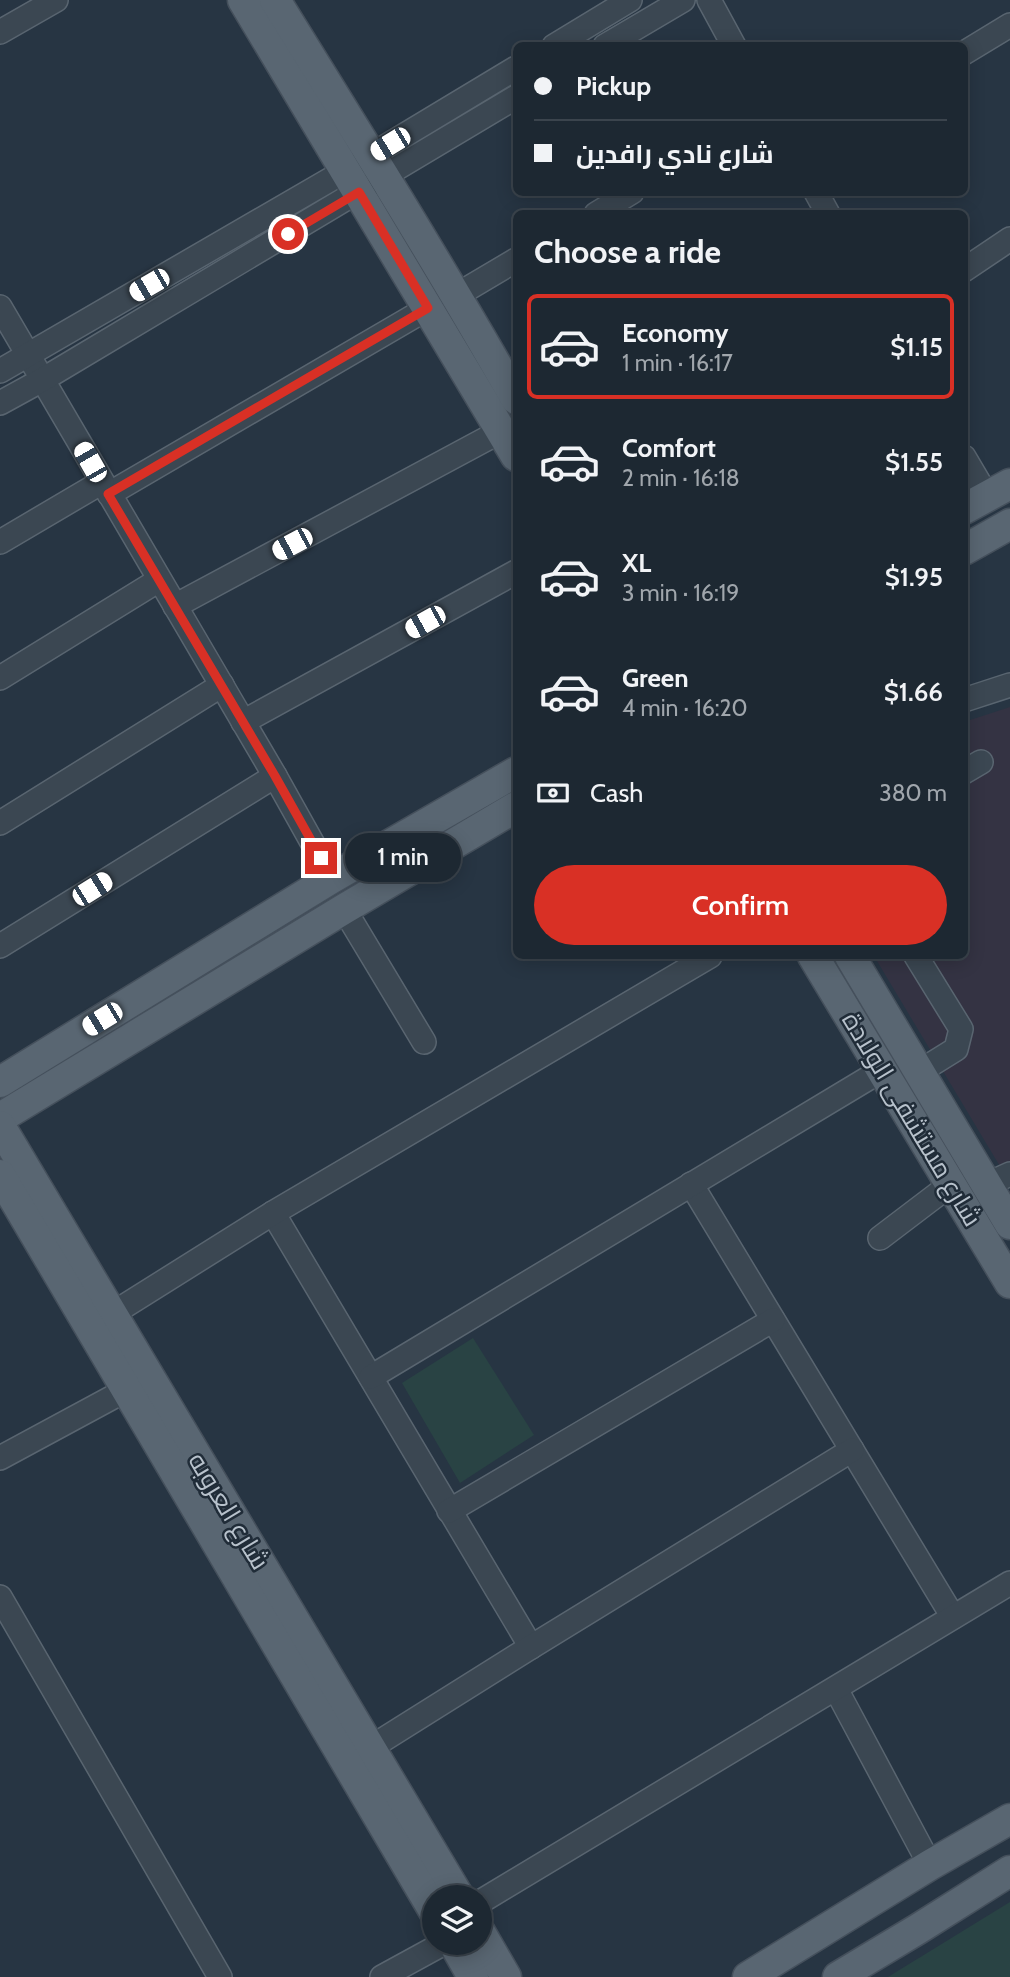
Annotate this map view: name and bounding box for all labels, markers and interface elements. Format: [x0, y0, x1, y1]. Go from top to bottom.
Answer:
text: Pickup [576, 70, 651, 102]
car [367, 124, 414, 164]
text: شارع نادي رافدين [576, 138, 774, 170]
route start [272, 218, 304, 250]
text: Choose a ride [534, 232, 721, 271]
car [126, 265, 173, 305]
icon: car [538, 315, 601, 378]
text: Economy [622, 317, 728, 349]
text: $1.15 [890, 331, 943, 363]
text: 1 min · 16:17 [622, 349, 733, 377]
icon: car [538, 430, 601, 493]
text: Comfort [622, 432, 716, 464]
car [71, 439, 110, 485]
text: $1.55 [885, 446, 943, 478]
text: 2 min · 16:18 [622, 464, 740, 492]
car [269, 525, 316, 563]
icon: car [538, 545, 601, 608]
text: XL [622, 547, 651, 579]
text: $1.95 [885, 561, 943, 593]
text: 3 min · 16:19 [622, 579, 739, 607]
car [402, 603, 449, 641]
icon: car [538, 660, 601, 723]
text: Green [622, 662, 689, 694]
text: $1.66 [884, 676, 943, 708]
text: 4 min · 16:20 [622, 694, 748, 722]
icon: cash [534, 774, 572, 812]
text: Cash [590, 777, 643, 809]
text: 380 m [879, 779, 947, 807]
callout: 1 min [346, 834, 461, 882]
route end [305, 842, 337, 874]
text: 1 min [377, 843, 429, 871]
button: Confirm [534, 865, 947, 945]
car [69, 869, 116, 909]
car [79, 999, 126, 1039]
street label: شارع مستشفى الولادة [834, 1006, 989, 1232]
street label: شارع العروبه [181, 1447, 276, 1576]
map controls [422, 1885, 492, 1955]
button: layers [422, 1885, 492, 1955]

